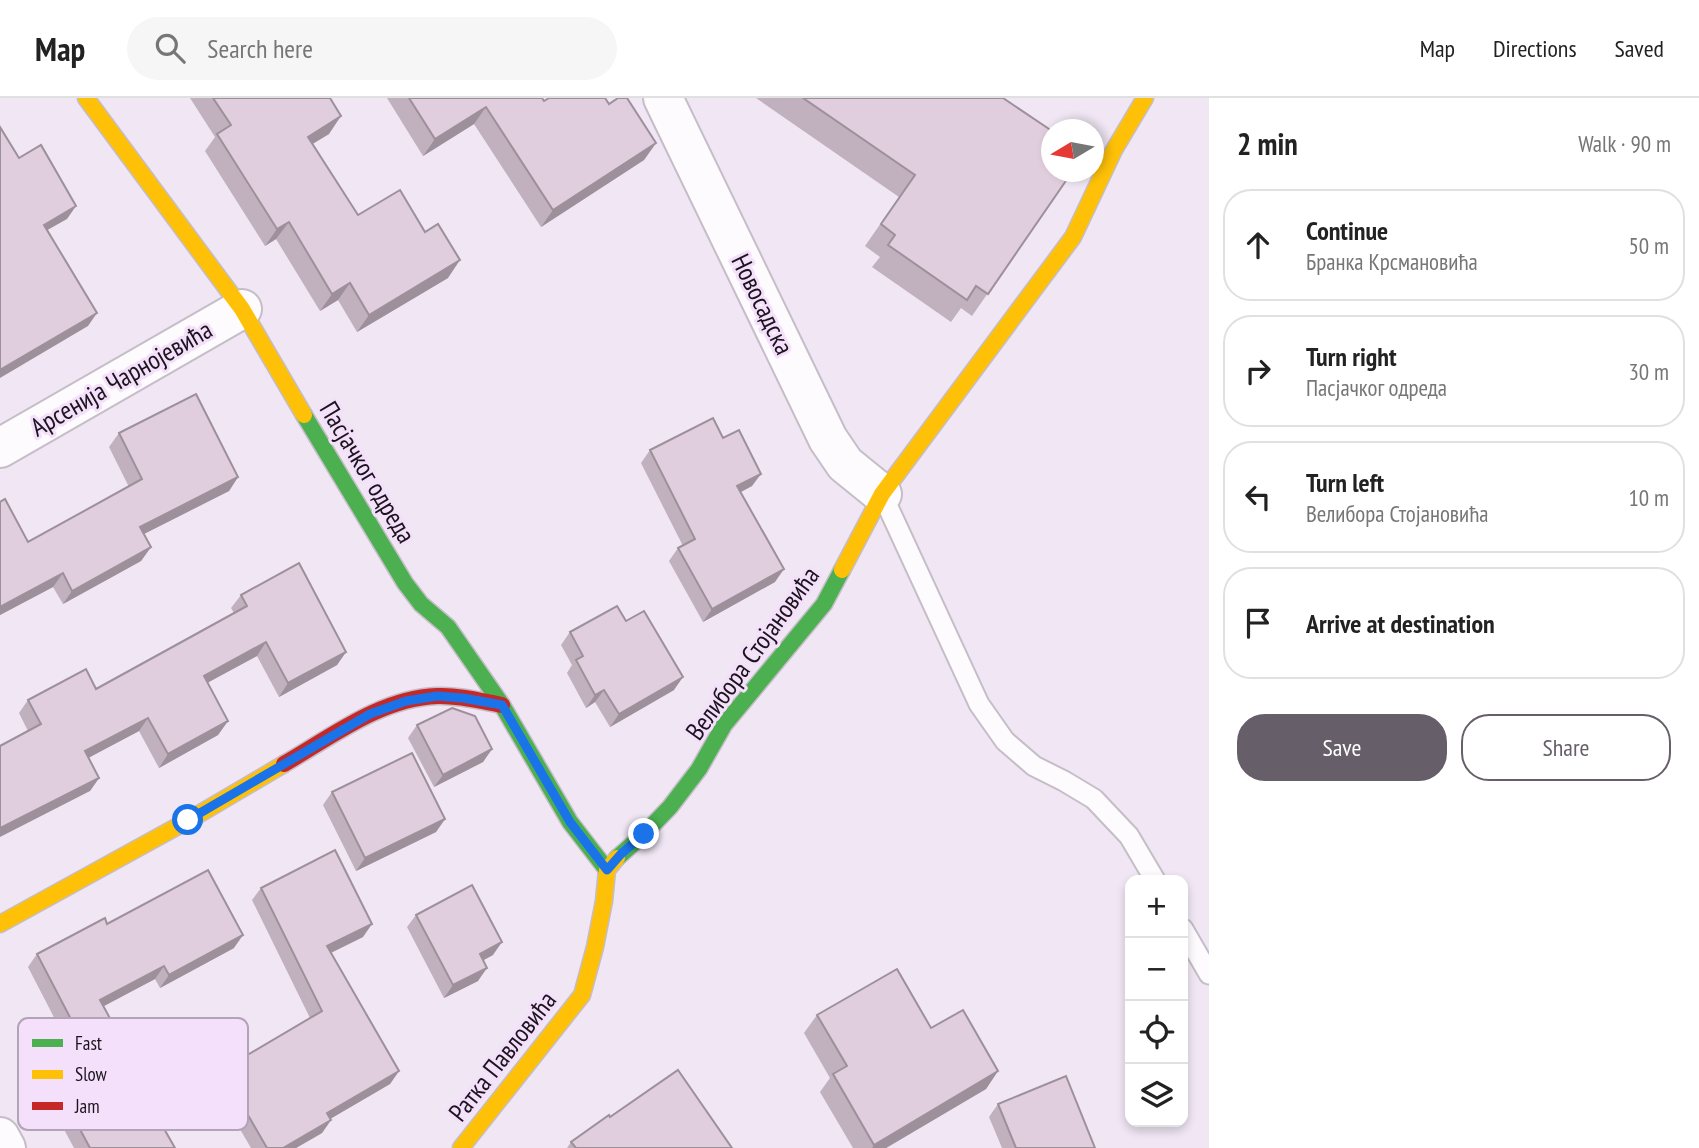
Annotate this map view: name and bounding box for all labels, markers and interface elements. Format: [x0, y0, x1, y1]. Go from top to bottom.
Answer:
search box [127, 17, 617, 80]
text: Map [35, 27, 85, 70]
icon: search [151, 29, 189, 67]
text: Search here [207, 32, 313, 65]
text: Map [1420, 33, 1455, 64]
text: Directions [1493, 33, 1577, 64]
text: Saved [1615, 33, 1664, 64]
north arrow [1041, 119, 1104, 182]
text: 2 min [1237, 124, 1298, 163]
text: Walk · 90 m [1578, 129, 1671, 158]
text: Continue [1306, 214, 1388, 247]
icon: ahead [1239, 226, 1277, 264]
text: 50 m [1628, 231, 1669, 260]
text: Бранка Крсмановића [1306, 247, 1478, 276]
street label: Новосадска [725, 248, 801, 360]
street label: Арсенија Чарнојевића [24, 313, 218, 443]
text: Turn right [1306, 340, 1397, 373]
icon: right [1239, 352, 1277, 390]
text: 30 m [1628, 357, 1669, 386]
text: Пасјачког одреда [1306, 373, 1447, 402]
street label: Пасјачког одреда [313, 395, 423, 549]
text: Turn left [1306, 466, 1384, 499]
icon: left [1239, 478, 1277, 516]
text: 10 m [1628, 483, 1669, 512]
text: Велибора Стојановића [1306, 499, 1489, 528]
street label: Велибора Стојановића [678, 560, 826, 746]
icon: arrive [1239, 604, 1277, 642]
text: Arrive at destination [1306, 607, 1495, 640]
button: Save [1237, 714, 1447, 781]
button: Share [1461, 714, 1671, 781]
route start [172, 804, 203, 835]
route end [628, 818, 659, 849]
map controls [1125, 875, 1188, 1127]
button: + [1125, 875, 1188, 938]
button: − [1125, 938, 1188, 1001]
street label: Ратка Павловића [441, 984, 563, 1128]
button: locate [1125, 1001, 1188, 1064]
legend [18, 1018, 248, 1130]
text: Fast [75, 1031, 103, 1055]
text: Slow [75, 1062, 108, 1086]
button: layers [1125, 1064, 1188, 1127]
text: Jam [74, 1094, 100, 1118]

